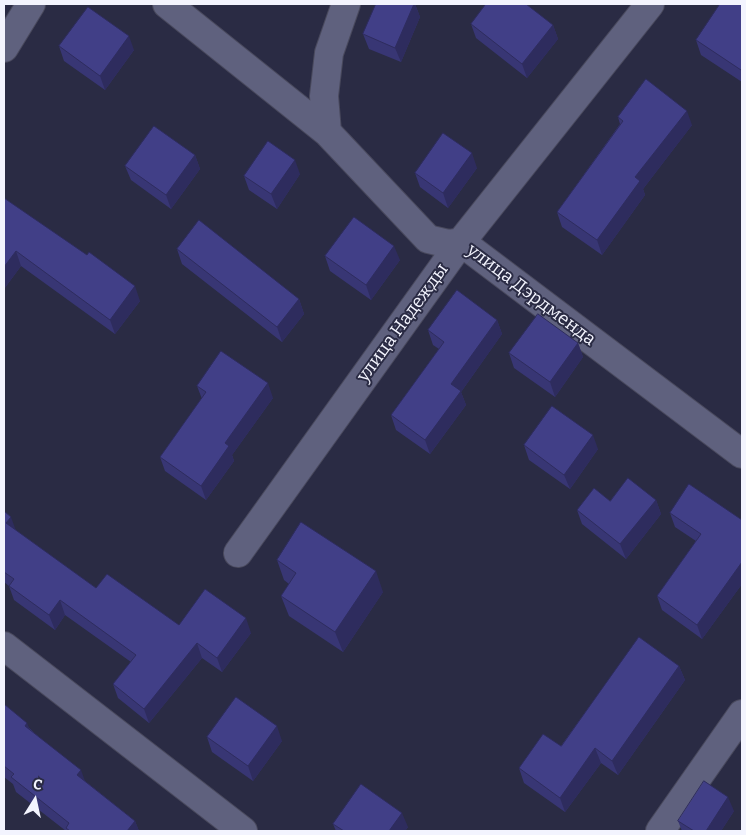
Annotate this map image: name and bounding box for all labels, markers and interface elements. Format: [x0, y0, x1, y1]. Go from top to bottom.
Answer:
street label: улица Дэрдменда [462, 239, 600, 351]
street label: улица Надежды [353, 260, 453, 386]
north arrow [10, 775, 60, 825]
text: С [32, 776, 44, 794]

